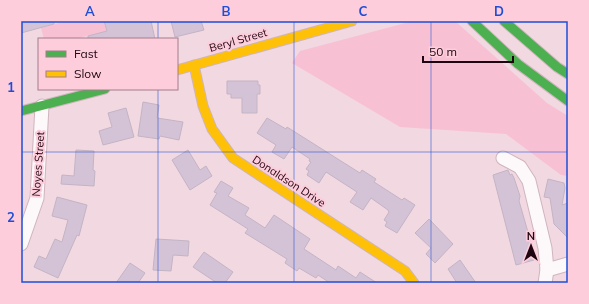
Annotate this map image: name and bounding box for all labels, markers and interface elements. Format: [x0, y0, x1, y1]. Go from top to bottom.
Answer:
text: A [85, 3, 95, 19]
text: B [222, 3, 231, 19]
text: C [359, 3, 368, 19]
text: D [494, 3, 504, 19]
street label: Beryl Street [207, 25, 269, 55]
legend [38, 38, 178, 90]
scale bar [423, 38, 513, 64]
text: 50 m [429, 44, 457, 59]
text: Fast [74, 46, 98, 61]
text: Slow [74, 66, 102, 81]
text: 1 [7, 79, 15, 95]
street label: Noyes Street [29, 131, 47, 197]
street label: Donaldson Drive [250, 152, 328, 210]
text: 2 [7, 209, 15, 225]
north arrow [511, 226, 551, 266]
text: N [527, 229, 535, 243]

